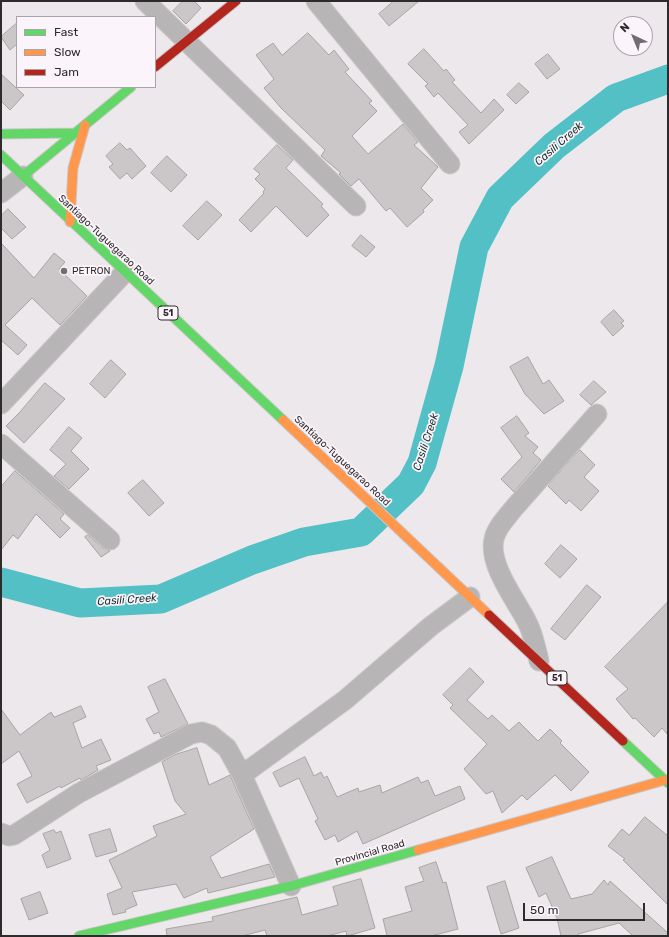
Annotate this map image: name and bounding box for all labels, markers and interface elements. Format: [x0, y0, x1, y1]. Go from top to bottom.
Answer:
legend [16, 16, 156, 88]
north arrow [613, 16, 653, 56]
text: N [618, 20, 632, 35]
text: Fast [54, 25, 78, 39]
text: Slow [54, 45, 81, 59]
text: Jam [54, 65, 79, 79]
water label: Casili Creek [532, 119, 586, 169]
street label: Santiago-Tuguegarao Road [56, 192, 156, 288]
place label: PETRON [72, 265, 111, 277]
marker: PETRON [59, 266, 69, 276]
road number: 51 [158, 306, 178, 320]
water label: Casili Creek [411, 412, 441, 472]
street label: Santiago-Tuguegarao Road [292, 413, 392, 509]
water label: Casili Creek [97, 591, 157, 609]
road number: 51 [547, 671, 567, 685]
street label: Provincial Road [334, 837, 406, 869]
scale bar [525, 895, 647, 921]
text: 50 m [530, 903, 558, 917]

